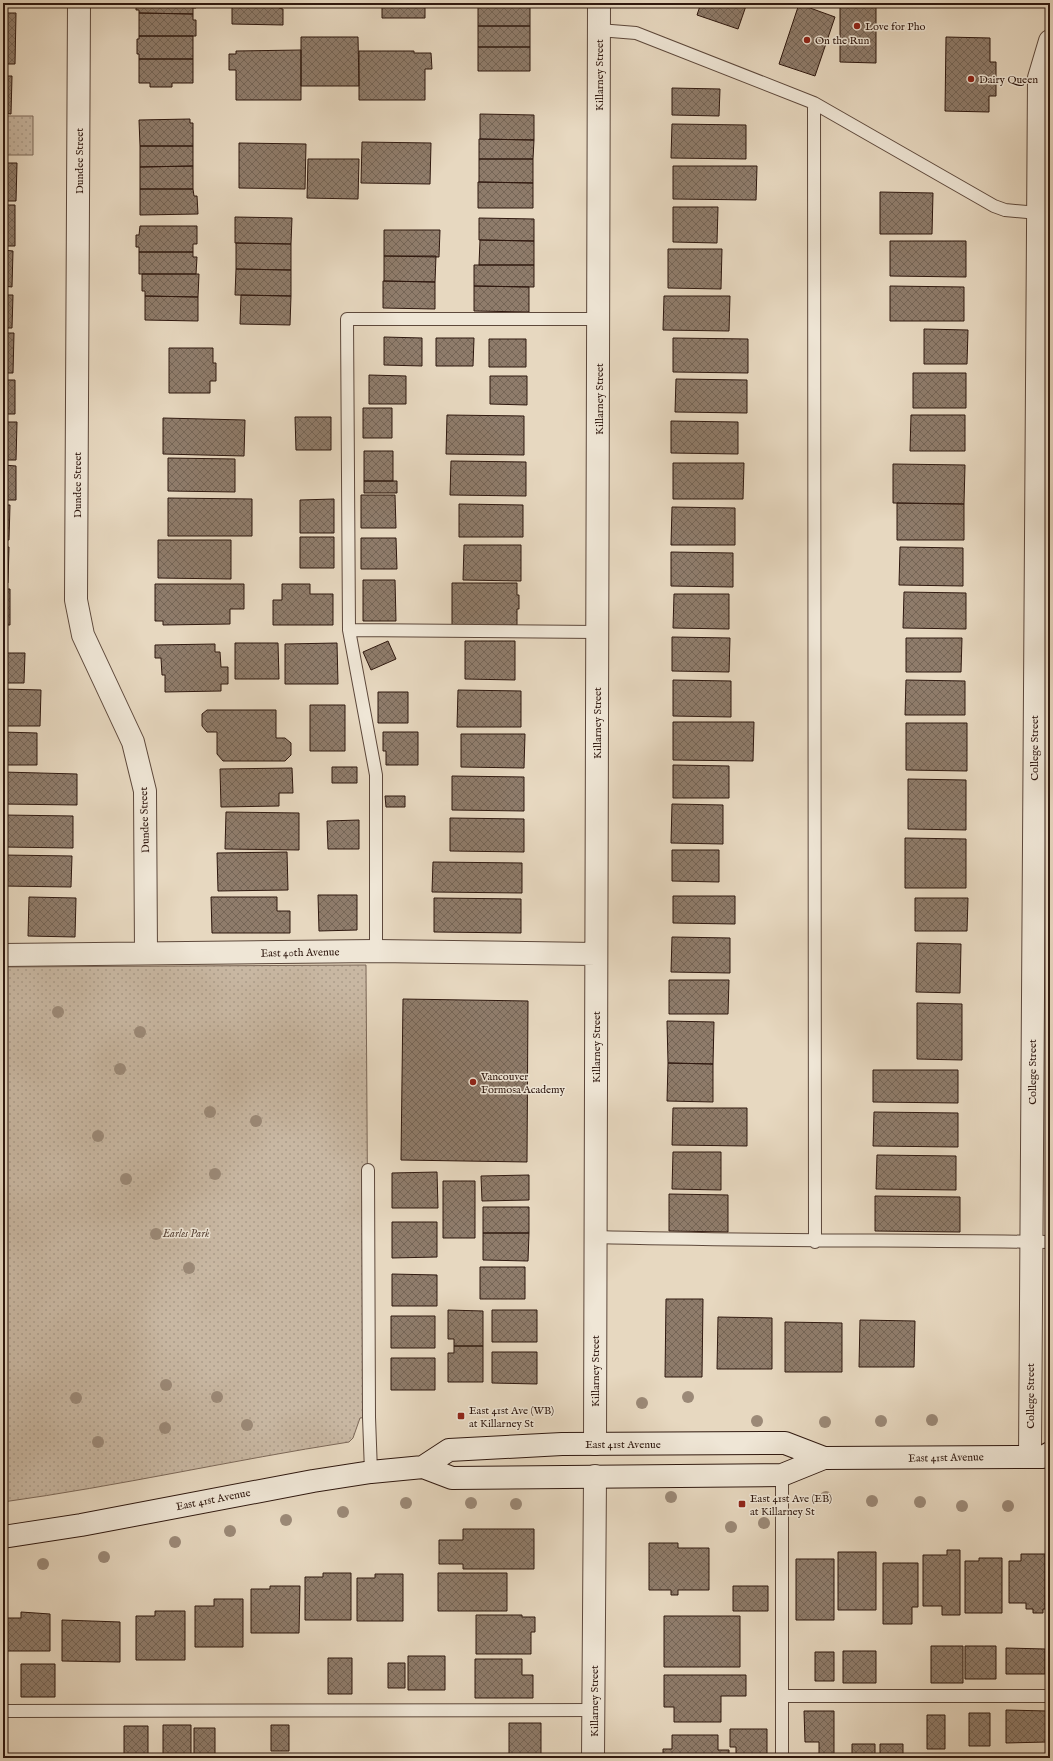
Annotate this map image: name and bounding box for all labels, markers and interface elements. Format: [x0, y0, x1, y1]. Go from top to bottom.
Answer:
place label: Love for Pho [865, 20, 925, 34]
marker: Love for Pho [852, 21, 862, 31]
place label: On the Run [815, 34, 869, 48]
marker: On the Run [802, 35, 812, 45]
street label: Killarney Street [593, 39, 607, 111]
place label: Dairy Queen [979, 73, 1038, 87]
marker: Dairy Queen [966, 74, 976, 84]
street label: Dundee Street [73, 128, 87, 194]
street label: Killarney Street [593, 363, 607, 435]
street label: Dundee Street [71, 452, 85, 518]
street label: Killarney Street [591, 687, 605, 759]
street label: College Street [1028, 715, 1042, 781]
street label: Dundee Street [137, 786, 153, 853]
street label: East 40th Avenue [260, 945, 340, 961]
street label: Killarney Street [590, 1011, 604, 1083]
street label: College Street [1026, 1039, 1040, 1105]
place label: Vancouver Formosa Academy [480, 1070, 565, 1097]
marker: Vancouver Formosa Academy [468, 1077, 478, 1087]
park label: Earles Park [162, 1227, 210, 1241]
street label: Killarney Street [589, 1335, 603, 1407]
street label: College Street [1024, 1363, 1038, 1429]
place label: East 41st Ave (WB) at Killarney St [469, 1404, 554, 1431]
marker: East 41st Ave (WB) at Killarney St [456, 1411, 466, 1421]
street label: East 41st Avenue [585, 1438, 661, 1452]
street label: East 41st Avenue [908, 1450, 984, 1466]
street label: East 41st Avenue [175, 1486, 252, 1514]
place label: East 41st Ave (EB) at Killarney St [750, 1492, 832, 1519]
marker: East 41st Ave (EB) at Killarney St [737, 1499, 747, 1509]
street label: Killarney Street [588, 1665, 602, 1737]

